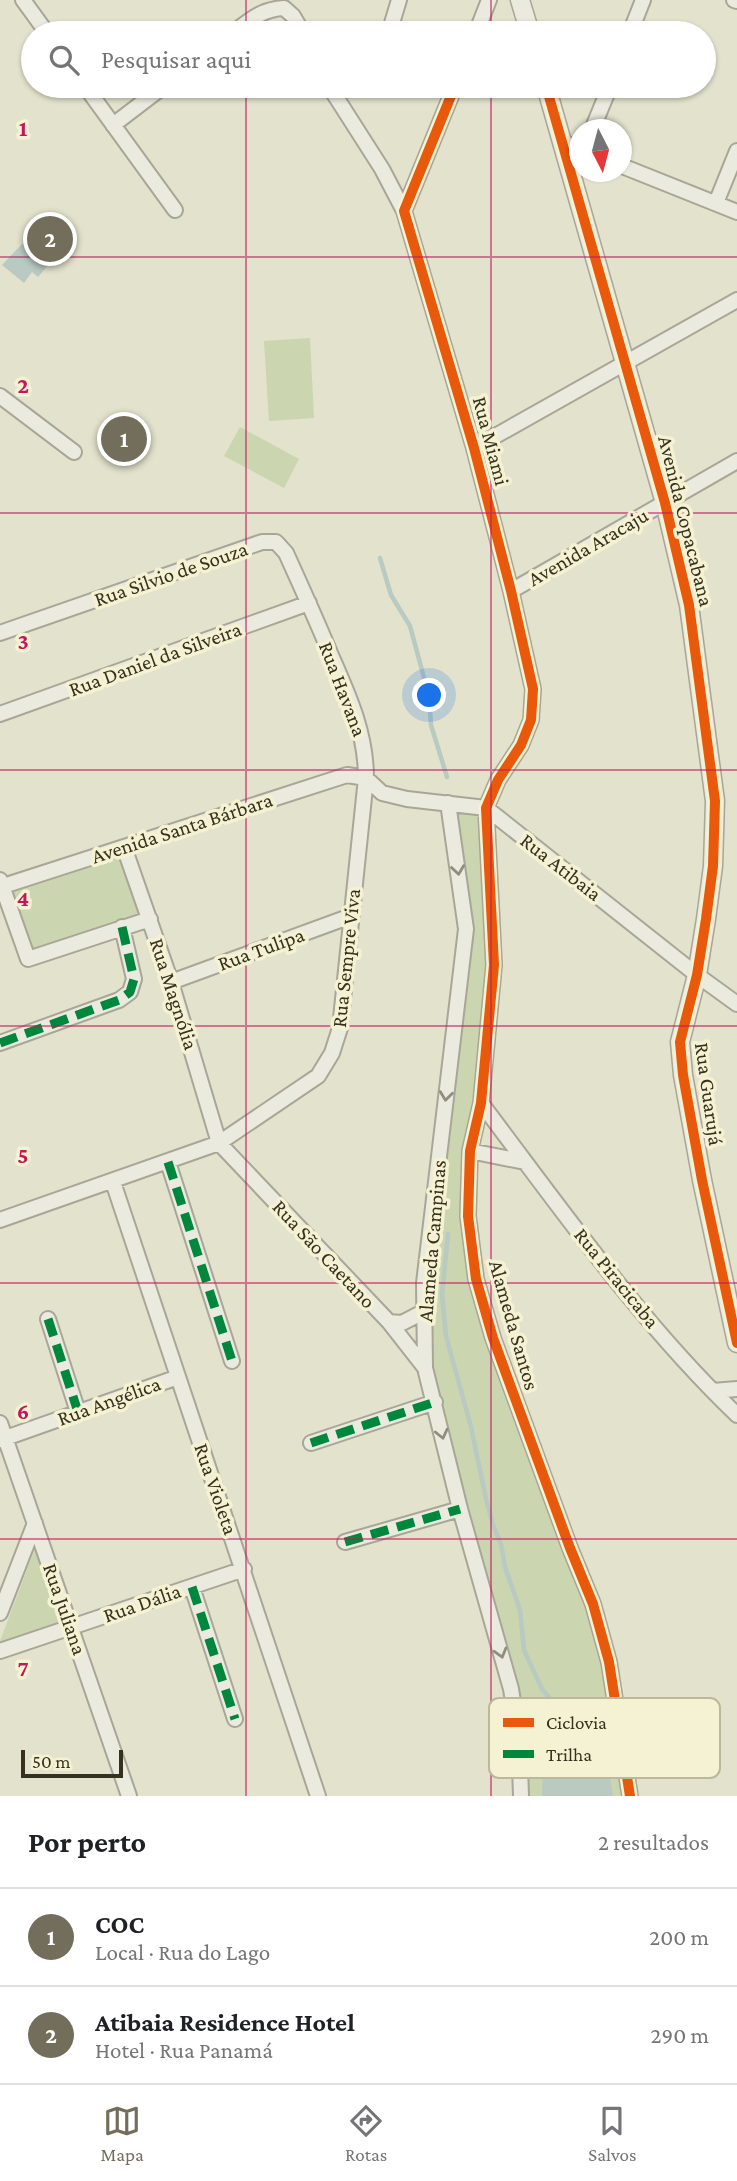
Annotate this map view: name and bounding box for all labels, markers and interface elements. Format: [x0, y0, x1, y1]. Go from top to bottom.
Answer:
search box [21, 21, 716, 98]
icon: search [45, 41, 83, 79]
text: Pesquisar aqui [101, 45, 251, 74]
text: 1 [19, 115, 28, 141]
north arrow [569, 119, 632, 182]
pin: 2 [27, 213, 73, 265]
text: 2 [17, 372, 29, 398]
street label: Rua Miami [468, 394, 515, 489]
pin: 1 [101, 413, 147, 465]
street label: Avenida Copacabana [653, 433, 719, 609]
street label: Avenida Aracaju [524, 503, 652, 591]
street label: Rua Silvio de Souza [91, 536, 251, 612]
street label: Rua Daniel da Silveira [65, 617, 245, 701]
text: 3 [17, 628, 29, 654]
street label: Rua Havana [314, 638, 372, 740]
your location [412, 678, 446, 712]
street label: Avenida Santa Bárbara [88, 787, 276, 869]
street label: Rua Atibaia [516, 828, 606, 906]
one-way arrow [450, 865, 465, 876]
text: 4 [17, 885, 29, 911]
street label: Rua Sempre Viva [327, 887, 365, 1029]
street label: Rua Tulipa [214, 922, 308, 976]
street label: Rua Magnólia [145, 935, 203, 1053]
street label: Rua Guarujá [690, 1041, 728, 1147]
one-way arrow [439, 1091, 454, 1102]
text: 5 [17, 1142, 29, 1168]
street label: Alameda Campinas [413, 1159, 451, 1323]
street label: Rua São Caetano [268, 1195, 380, 1313]
street label: Rua Piracicaba [569, 1223, 665, 1333]
street label: Alameda Santos [484, 1257, 544, 1393]
street label: Rua Angélica [54, 1371, 164, 1431]
text: 6 [17, 1398, 29, 1424]
one-way arrow [434, 1427, 449, 1439]
street label: Rua Violeta [189, 1440, 243, 1538]
street label: Rua Juliana [38, 1560, 92, 1658]
street label: Rua Dália [100, 1578, 184, 1627]
one-way arrow [493, 1647, 507, 1659]
text: 7 [17, 1655, 29, 1681]
legend [489, 1698, 720, 1778]
text: Ciclovia [546, 1712, 607, 1733]
text: Trilha [546, 1744, 592, 1765]
scale bar [21, 1747, 122, 1779]
text: 50 m [32, 1751, 71, 1772]
text: Por perto [28, 1825, 146, 1858]
text: 2 resultados [598, 1829, 709, 1855]
text: COC [95, 1910, 144, 1939]
text: 1 [47, 1924, 55, 1950]
text: 200 m [649, 1924, 709, 1950]
text: Local · Rua do Lago [95, 1939, 270, 1965]
text: Atibaia Residence Hotel [95, 2008, 355, 2037]
text: 2 [45, 2022, 57, 2048]
text: 290 m [651, 2022, 709, 2048]
text: Hotel · Rua Panamá [95, 2037, 273, 2063]
tab: Mapa [101, 2102, 144, 2165]
tab: Rotas [345, 2102, 387, 2165]
tab: Salvos [588, 2102, 636, 2165]

